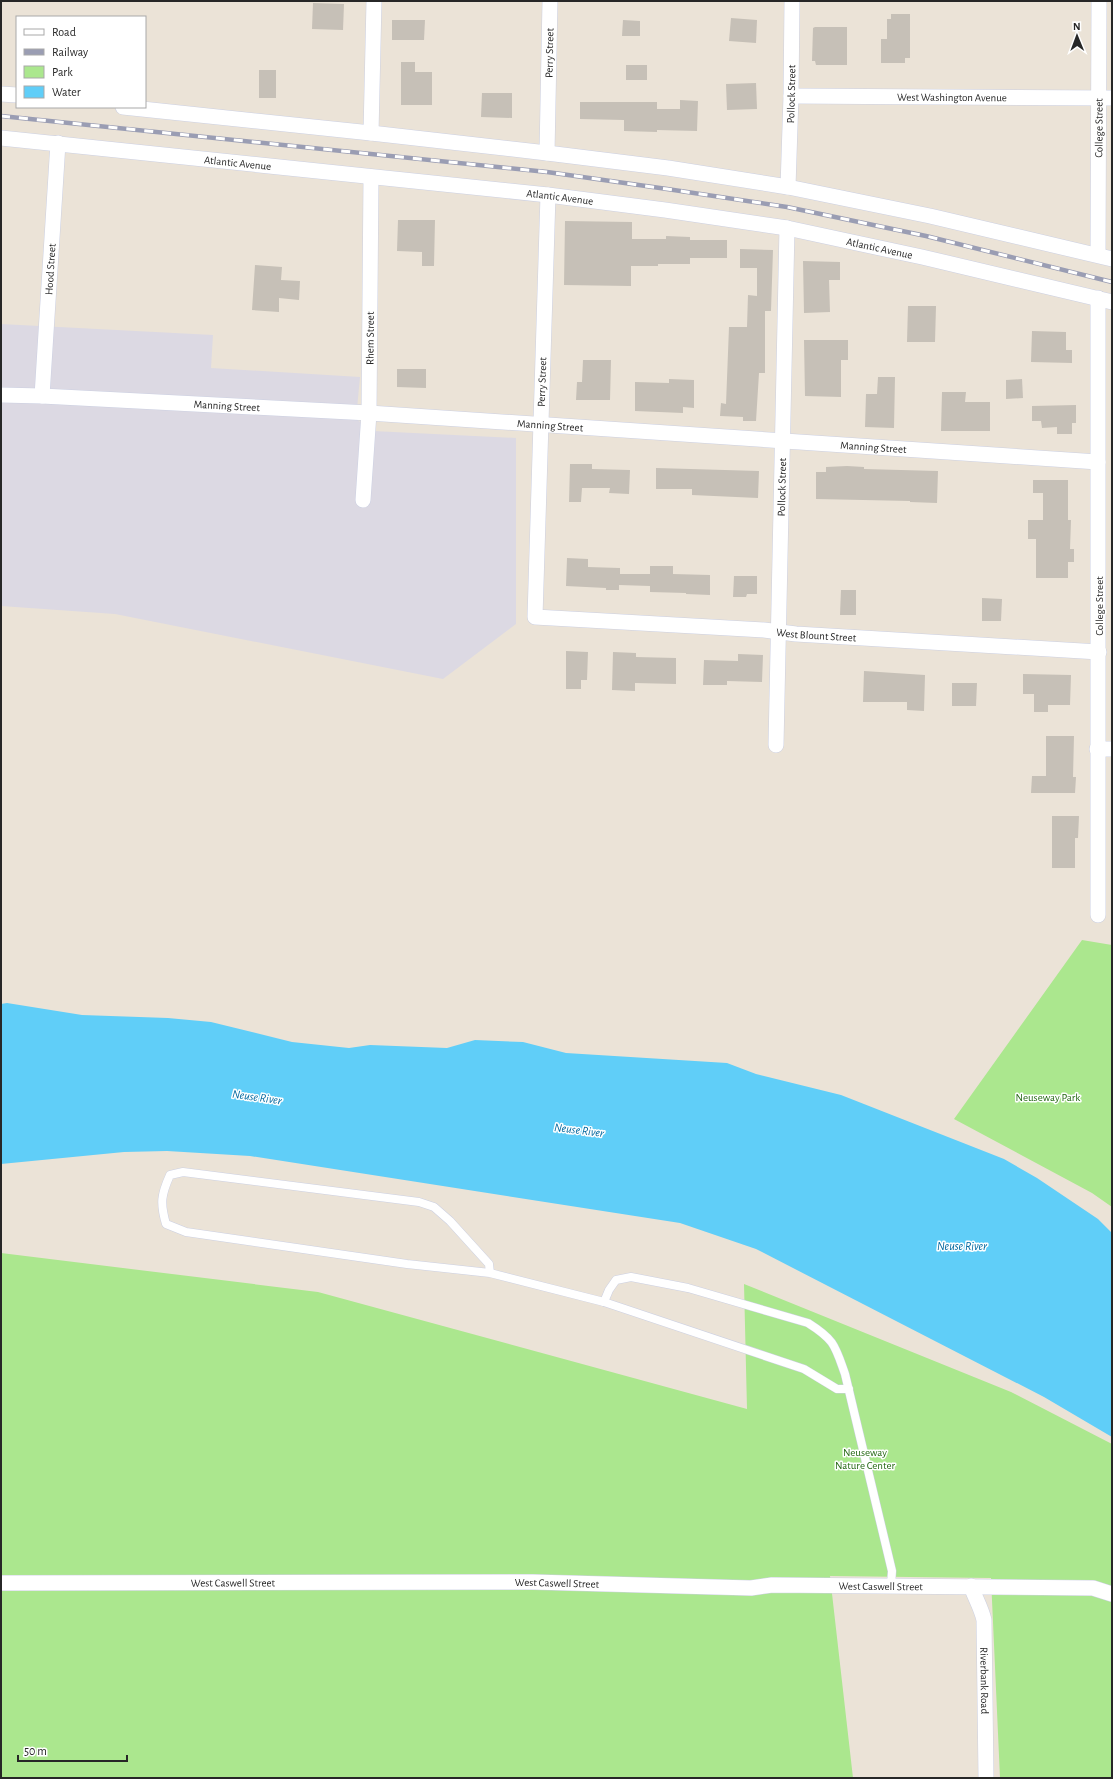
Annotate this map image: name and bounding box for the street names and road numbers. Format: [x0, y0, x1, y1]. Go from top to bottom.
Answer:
street label: Perry Street [543, 27, 555, 78]
street label: Pollock Street [785, 64, 797, 123]
street label: West Washington Avenue [897, 91, 1007, 103]
street label: College Street [1093, 98, 1104, 158]
street label: Atlantic Avenue [204, 154, 272, 172]
street label: Atlantic Avenue [526, 187, 594, 206]
street label: Atlantic Avenue [846, 235, 914, 260]
street label: Hood Street [43, 243, 57, 295]
street label: Rhem Street [364, 311, 375, 365]
street label: Perry Street [536, 356, 548, 407]
street label: Manning Street [193, 398, 261, 413]
street label: Manning Street [517, 417, 584, 433]
street label: Manning Street [840, 439, 907, 455]
street label: Pollock Street [775, 457, 788, 516]
street label: College Street [1094, 576, 1105, 636]
street label: West Blount Street [775, 626, 857, 643]
street label: West Caswell Street [515, 1576, 600, 1589]
street label: West Caswell Street [191, 1577, 276, 1588]
street label: West Caswell Street [839, 1580, 923, 1592]
street label: Riverbank Road [979, 1647, 991, 1714]

